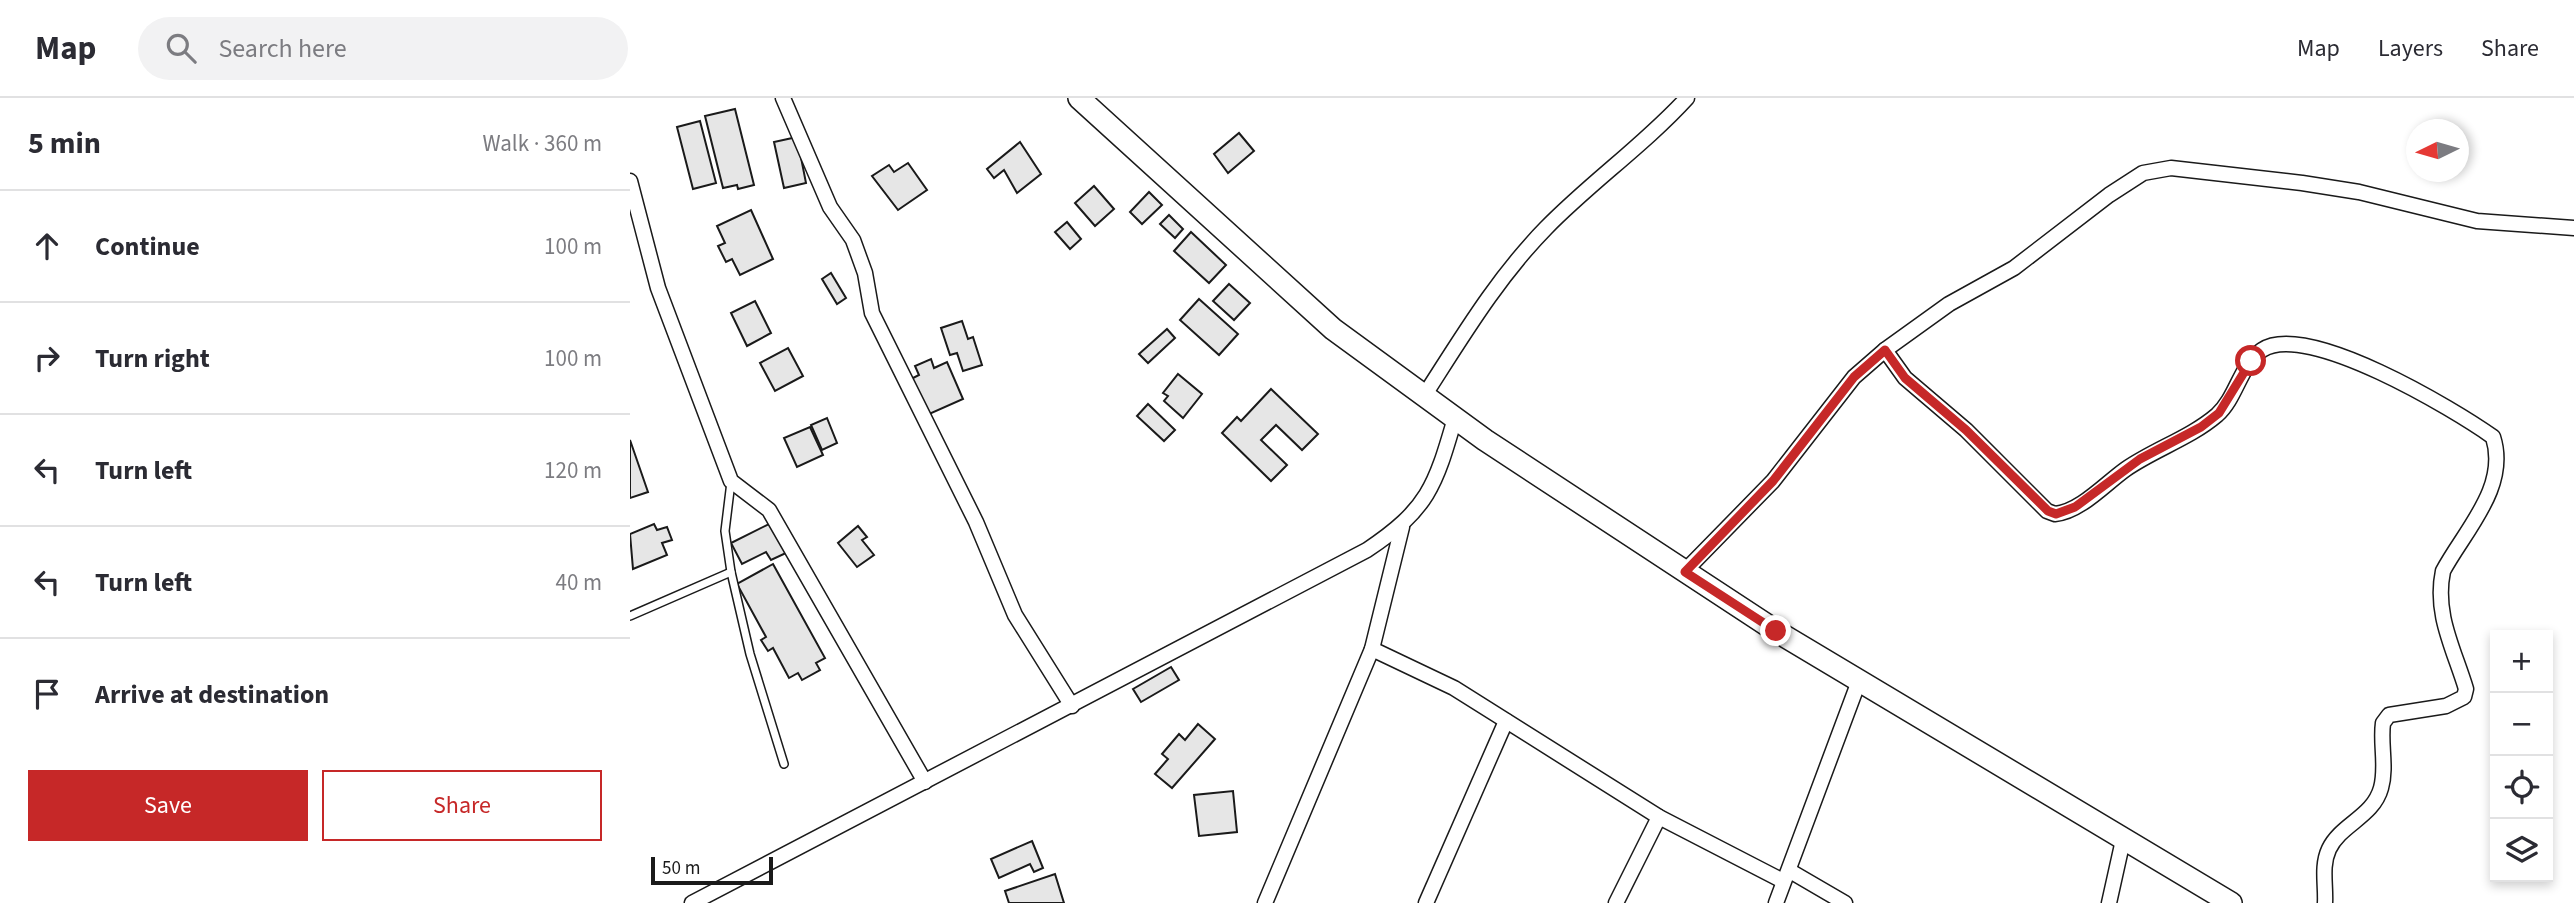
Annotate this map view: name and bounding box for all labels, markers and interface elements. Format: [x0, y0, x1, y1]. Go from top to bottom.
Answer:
search box [138, 17, 628, 80]
text: Map [35, 25, 96, 72]
icon: search [162, 29, 200, 67]
text: Search here [218, 30, 347, 67]
text: Map [2297, 31, 2340, 66]
text: Layers [2378, 31, 2443, 66]
text: Share [2481, 31, 2539, 66]
north arrow [2406, 119, 2469, 182]
text: 5 min [28, 122, 101, 165]
text: Walk · 360 m [483, 127, 602, 160]
icon: ahead [28, 227, 66, 265]
text: Continue [95, 228, 200, 265]
text: 100 m [544, 230, 602, 263]
icon: right [28, 339, 66, 377]
text: Turn right [95, 340, 210, 377]
text: 100 m [544, 342, 602, 375]
route start [2235, 345, 2266, 376]
icon: left [28, 451, 66, 489]
text: Turn left [95, 452, 192, 489]
text: 120 m [544, 454, 602, 487]
icon: left [28, 563, 66, 601]
text: Turn left [95, 564, 192, 601]
text: 40 m [555, 566, 602, 599]
route end [1760, 615, 1791, 646]
map controls [2490, 630, 2553, 882]
button: + [2490, 630, 2553, 693]
icon: arrive [28, 675, 66, 713]
text: Arrive at destination [95, 676, 329, 713]
button: − [2490, 693, 2553, 756]
button: locate [2490, 756, 2553, 819]
button: Save [28, 770, 308, 841]
button: Share [322, 770, 602, 841]
button: layers [2490, 819, 2553, 882]
scale bar [651, 854, 774, 886]
text: 50 m [662, 855, 700, 882]

